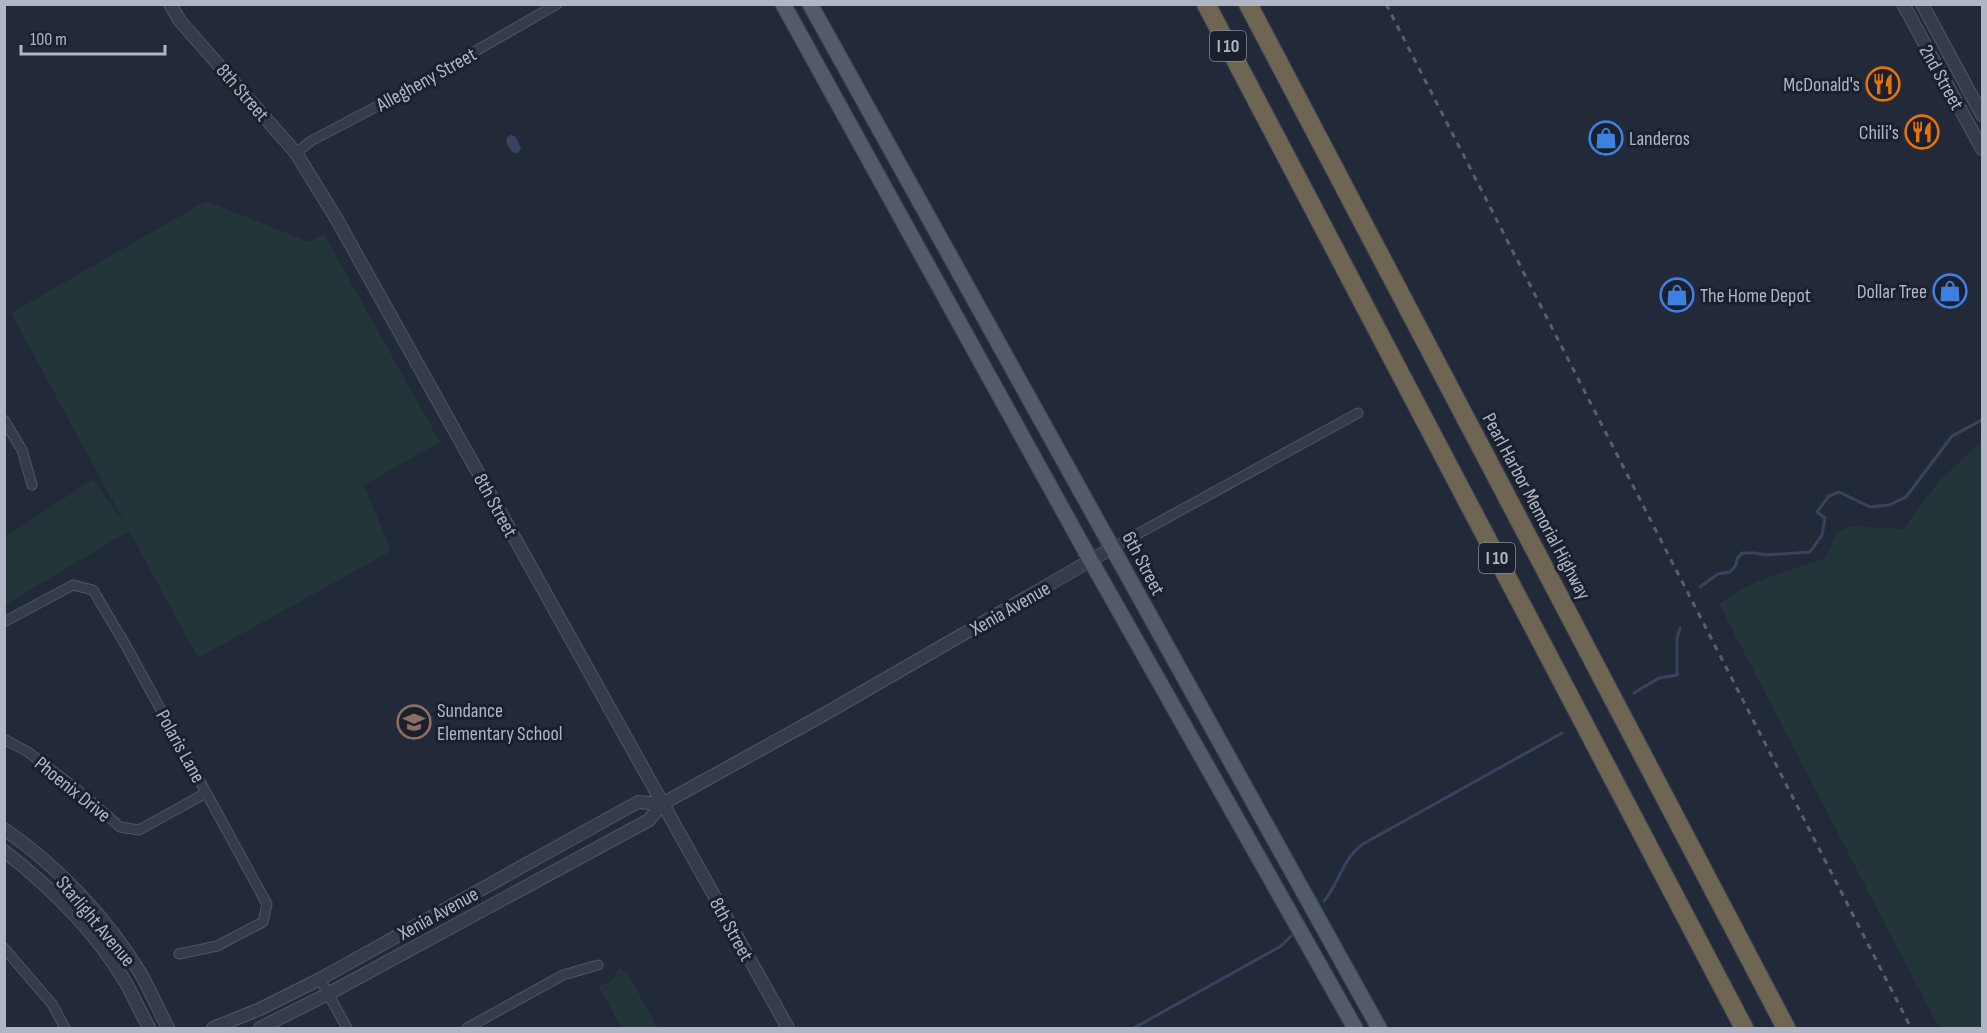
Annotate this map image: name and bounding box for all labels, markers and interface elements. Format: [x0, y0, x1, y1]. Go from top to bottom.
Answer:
scale bar [21, 18, 165, 56]
text: 100 m [30, 29, 67, 50]
road number: I 10 [1210, 31, 1246, 61]
street label: 2nd Street [1914, 41, 1969, 114]
street label: Allegheny Street [371, 43, 481, 118]
street label: 8th Street [211, 59, 274, 126]
restaurant icon: McDonald's [1865, 66, 1901, 102]
place label: McDonald's [1783, 73, 1860, 97]
restaurant icon: Chili's [1904, 114, 1940, 150]
shop icon: Landeros [1588, 120, 1624, 156]
place label: Chili's [1859, 121, 1899, 145]
place label: Landeros [1629, 127, 1690, 151]
shop icon: Dollar Tree [1932, 273, 1968, 309]
shop icon: The Home Depot [1659, 277, 1695, 313]
place label: Dollar Tree [1857, 280, 1927, 304]
place label: The Home Depot [1700, 284, 1811, 308]
street label: Pearl Harbor Memorial Highway [1477, 409, 1596, 604]
street label: 8th Street [468, 470, 522, 541]
street label: 6th Street [1116, 527, 1170, 599]
road number: I 10 [1479, 543, 1515, 573]
street label: Xenia Avenue [965, 576, 1055, 642]
place label: Sundance Elementary School [437, 699, 563, 746]
school or university icon: Sundance Elementary School [396, 704, 432, 740]
street label: Polaris Lane [150, 706, 210, 787]
street label: Phoenix Drive [29, 752, 115, 828]
street label: Starlight Avenue [50, 872, 140, 972]
street label: Xenia Avenue [393, 882, 483, 946]
street label: 8th Street [704, 894, 758, 965]

